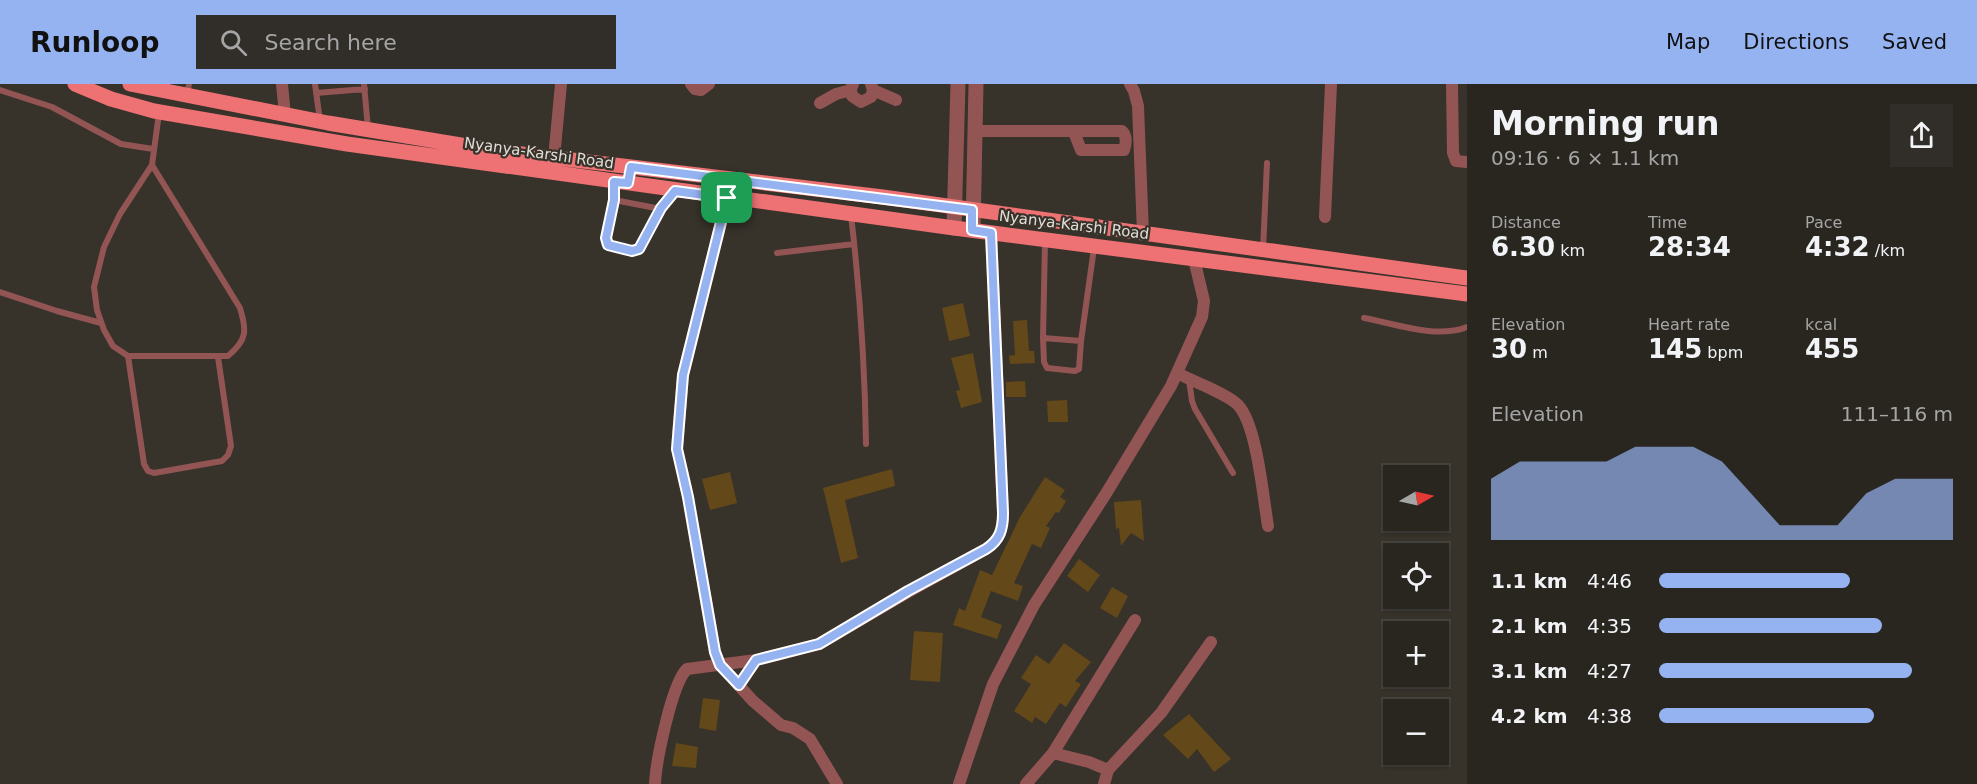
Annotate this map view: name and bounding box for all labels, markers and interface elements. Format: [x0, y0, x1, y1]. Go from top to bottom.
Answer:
search box [196, 15, 616, 69]
text: Runloop [30, 26, 160, 59]
icon: search [217, 26, 250, 59]
text: Search here [265, 30, 397, 55]
text: Map [1666, 30, 1710, 54]
text: Directions [1743, 30, 1849, 54]
text: Saved [1882, 30, 1947, 54]
text: Morning run [1491, 104, 1719, 143]
button: share [1890, 104, 1953, 167]
street label: Nyanya-Karshi Road [463, 134, 615, 172]
text: 09:16 · 6 × 1.1 km [1491, 146, 1679, 170]
pin [701, 172, 752, 223]
icon: arrive [710, 181, 743, 214]
street label: Nyanya-Karshi Road [998, 207, 1150, 243]
text: Distance [1491, 213, 1561, 232]
text: Time [1648, 213, 1687, 232]
text: Pace [1805, 213, 1842, 232]
text: 6.30 [1491, 232, 1555, 262]
text: 28:34 [1648, 232, 1731, 262]
text: 4:32 [1805, 232, 1870, 262]
text: km [1555, 241, 1585, 260]
text: /km [1870, 241, 1905, 260]
text: Elevation [1491, 315, 1565, 334]
text: Heart rate [1648, 315, 1730, 334]
text: kcal [1805, 315, 1837, 334]
text: 30 [1491, 334, 1527, 364]
text: 145 [1648, 334, 1702, 364]
text: 455 [1805, 334, 1859, 364]
text: m [1527, 343, 1548, 362]
text: bpm [1702, 343, 1743, 362]
text: Elevation [1491, 402, 1584, 426]
text: 111–116 m [1841, 402, 1953, 426]
north arrow [1383, 465, 1449, 531]
map controls [1383, 465, 1449, 765]
button: locate [1383, 543, 1449, 609]
text: 1.1 km [1491, 569, 1568, 593]
text: 4:46 [1587, 569, 1632, 593]
text: 2.1 km [1491, 614, 1568, 638]
text: 4:35 [1587, 614, 1632, 638]
button: + [1383, 621, 1449, 687]
text: 3.1 km [1491, 659, 1568, 683]
text: 4:27 [1587, 659, 1632, 683]
button: − [1383, 699, 1449, 765]
text: 4.2 km [1491, 704, 1568, 728]
text: 4:38 [1587, 704, 1632, 728]

